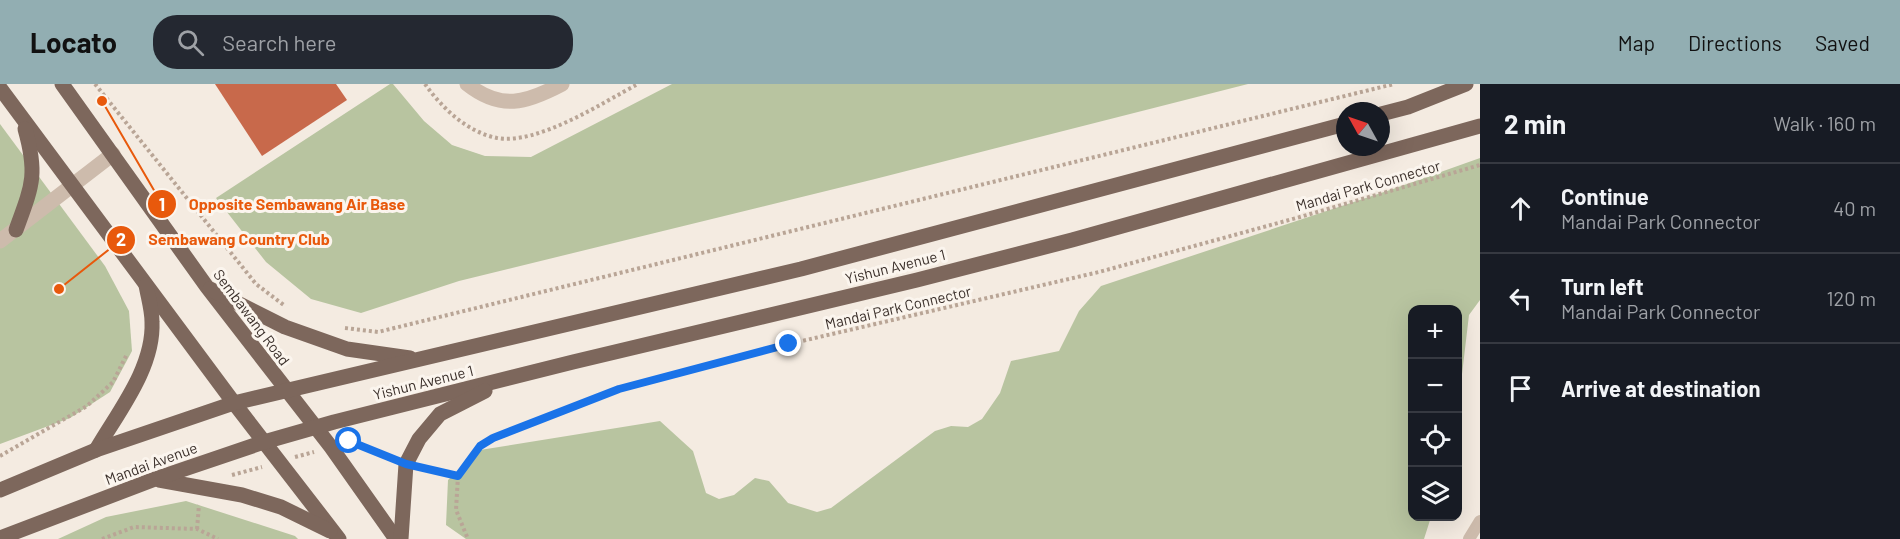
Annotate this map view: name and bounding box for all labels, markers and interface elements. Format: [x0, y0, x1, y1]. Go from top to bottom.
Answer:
search box [153, 15, 573, 69]
text: Locato [30, 25, 117, 59]
icon: search [174, 26, 207, 59]
text: Search here [222, 29, 337, 55]
text: Map [1618, 30, 1655, 55]
text: Directions [1688, 30, 1782, 55]
text: Saved [1815, 30, 1870, 55]
north arrow [1336, 102, 1390, 156]
text: 2 min [1504, 108, 1566, 139]
text: Walk · 160 m [1773, 111, 1876, 135]
street label: Mandai Park Connector [1294, 156, 1443, 214]
text: Continue [1561, 183, 1649, 209]
callout: Opposite Sembawang Air Base [147, 187, 417, 221]
icon: ahead [1504, 192, 1537, 225]
text: 1 [159, 193, 165, 215]
text: Opposite Sembawang Air Base [189, 194, 406, 213]
text: 40 m [1833, 196, 1876, 220]
text: Mandai Park Connector [1561, 209, 1760, 233]
callout: Sembawang Country Club [106, 223, 341, 257]
text: 2 [116, 228, 126, 250]
text: Sembawang Country Club [148, 229, 330, 248]
street label: Yishun Avenue 1 [843, 245, 947, 287]
street label: Sembawang Road [210, 265, 294, 369]
text: Turn left [1561, 273, 1644, 299]
street label: Mandai Park Connector [823, 281, 973, 333]
icon: left [1504, 282, 1537, 315]
text: 120 m [1826, 286, 1876, 310]
text: Mandai Park Connector [1561, 299, 1760, 323]
map controls [1408, 305, 1462, 521]
button: + [1408, 305, 1462, 359]
route end [775, 330, 801, 356]
button: − [1408, 359, 1462, 413]
street label: Yishun Avenue 1 [371, 361, 475, 403]
icon: arrive [1504, 372, 1537, 405]
text: Arrive at destination [1561, 375, 1760, 401]
button: locate [1408, 413, 1462, 467]
route start [335, 427, 361, 453]
street label: Mandai Avenue [102, 438, 200, 488]
button: layers [1408, 467, 1462, 521]

